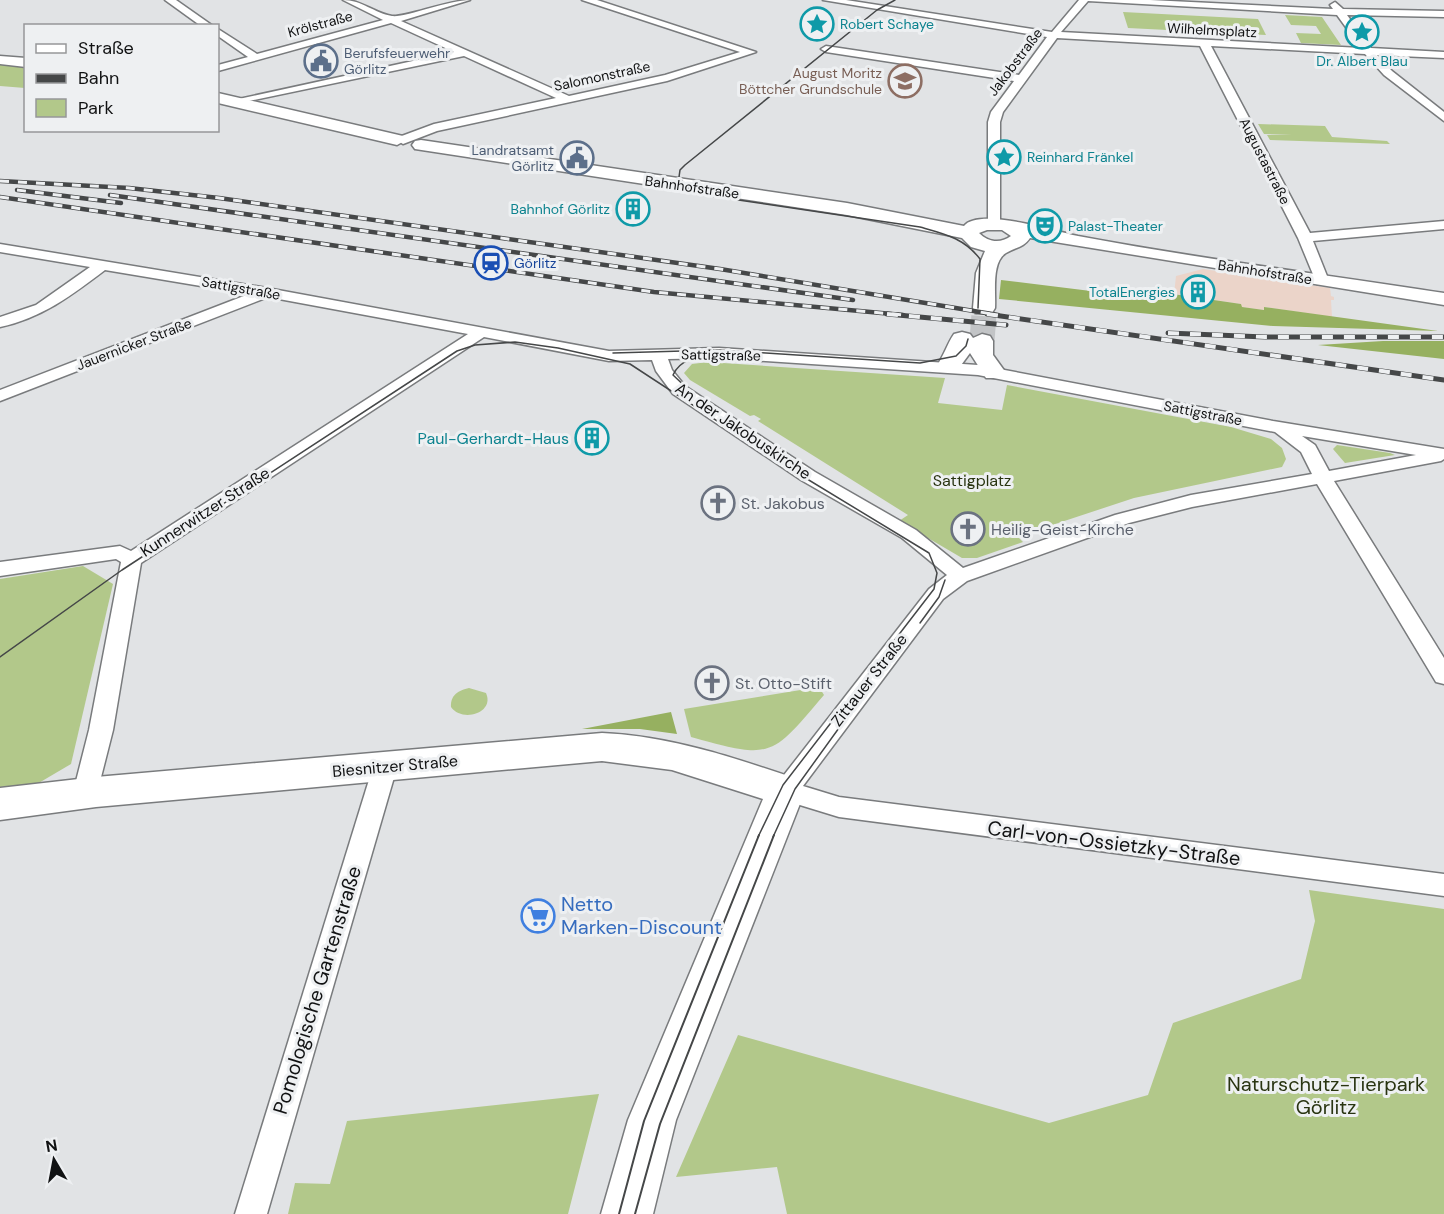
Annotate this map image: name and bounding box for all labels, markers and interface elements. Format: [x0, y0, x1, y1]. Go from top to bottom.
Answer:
place icon: Robert Schaye [799, 6, 835, 42]
street label: Krölstraße [286, 7, 355, 41]
place icon: Dr. Albert Blau [1344, 14, 1380, 50]
place label: Robert Schaye [840, 15, 934, 33]
street label: Wilhelmsplatz [1167, 19, 1257, 41]
legend [24, 24, 219, 132]
street label: Jakobstraße [984, 24, 1046, 99]
text: Straße [78, 36, 134, 60]
public building icon: Berufsfeuerwehr Görlitz [303, 43, 339, 79]
place label: Berufsfeuerwehr Görlitz [344, 44, 450, 78]
place label: Dr. Albert Blau [1316, 52, 1408, 70]
street label: Salomonstraße [552, 57, 652, 95]
school or university icon: August Moritz Böttcher Grundschule [887, 63, 923, 99]
place label: August Moritz Böttcher Grundschule [739, 64, 882, 98]
text: Bahn [78, 66, 119, 90]
text: Park [78, 96, 114, 120]
street label: Augustastraße [1235, 115, 1295, 207]
place icon: Reinhard Fränkel [986, 139, 1022, 175]
public building icon: Landratsamt Görlitz [559, 140, 595, 176]
place label: Landratsamt Görlitz [471, 141, 554, 175]
place label: Reinhard Fränkel [1027, 148, 1133, 166]
street label: Bahnhofstraße [644, 171, 740, 203]
building icon: Bahnhof Görlitz [615, 191, 651, 227]
place label: Bahnhof Görlitz [511, 200, 610, 218]
theatre icon: Palast-Theater [1027, 208, 1063, 244]
place label: Palast-Theater [1068, 217, 1163, 235]
station icon: Görlitz [473, 245, 509, 281]
place label: Görlitz [514, 254, 556, 272]
street label: Bahnhofstraße [1217, 256, 1313, 288]
street label: Sattigstraße [200, 272, 282, 304]
building icon: TotalEnergies [1180, 274, 1216, 310]
place label: TotalEnergies [1089, 283, 1175, 301]
street label: Jauernicker Straße [74, 314, 194, 374]
street label: Sattigstraße [681, 345, 761, 365]
street label: An der Jakobuskirche [671, 378, 815, 484]
street label: Sattigstraße [1162, 397, 1244, 429]
building icon: Paul-Gerhardt-Haus [574, 420, 610, 456]
place label: Paul-Gerhardt-Haus [418, 428, 569, 449]
street label: Kunnerwitzer Straße [136, 462, 274, 562]
park label: Sattigplatz [933, 470, 1011, 491]
church icon: St. Jakobus [700, 485, 736, 521]
place label: St. Jakobus [741, 493, 825, 514]
church icon: Heilig-Geist-Kirche [950, 511, 986, 547]
place label: Heilig-Geist-Kirche [991, 519, 1134, 540]
street label: Zittauer Straße [826, 629, 912, 731]
church icon: St. Otto-Stift [694, 665, 730, 701]
place label: St. Otto-Stift [735, 673, 832, 694]
street label: Biesnitzer Straße [331, 750, 459, 782]
street label: Carl-von-Ossietzky-Straße [986, 815, 1242, 871]
street label: Pomologische Gartenstraße [267, 863, 367, 1117]
place label: Netto Marken-Discount [561, 891, 722, 940]
supermarket icon: Netto Marken-Discount [520, 898, 556, 934]
park label: Naturschutz-Tierpark Görlitz [1227, 1071, 1425, 1120]
north arrow [24, 1130, 84, 1190]
text: N [44, 1134, 59, 1157]

